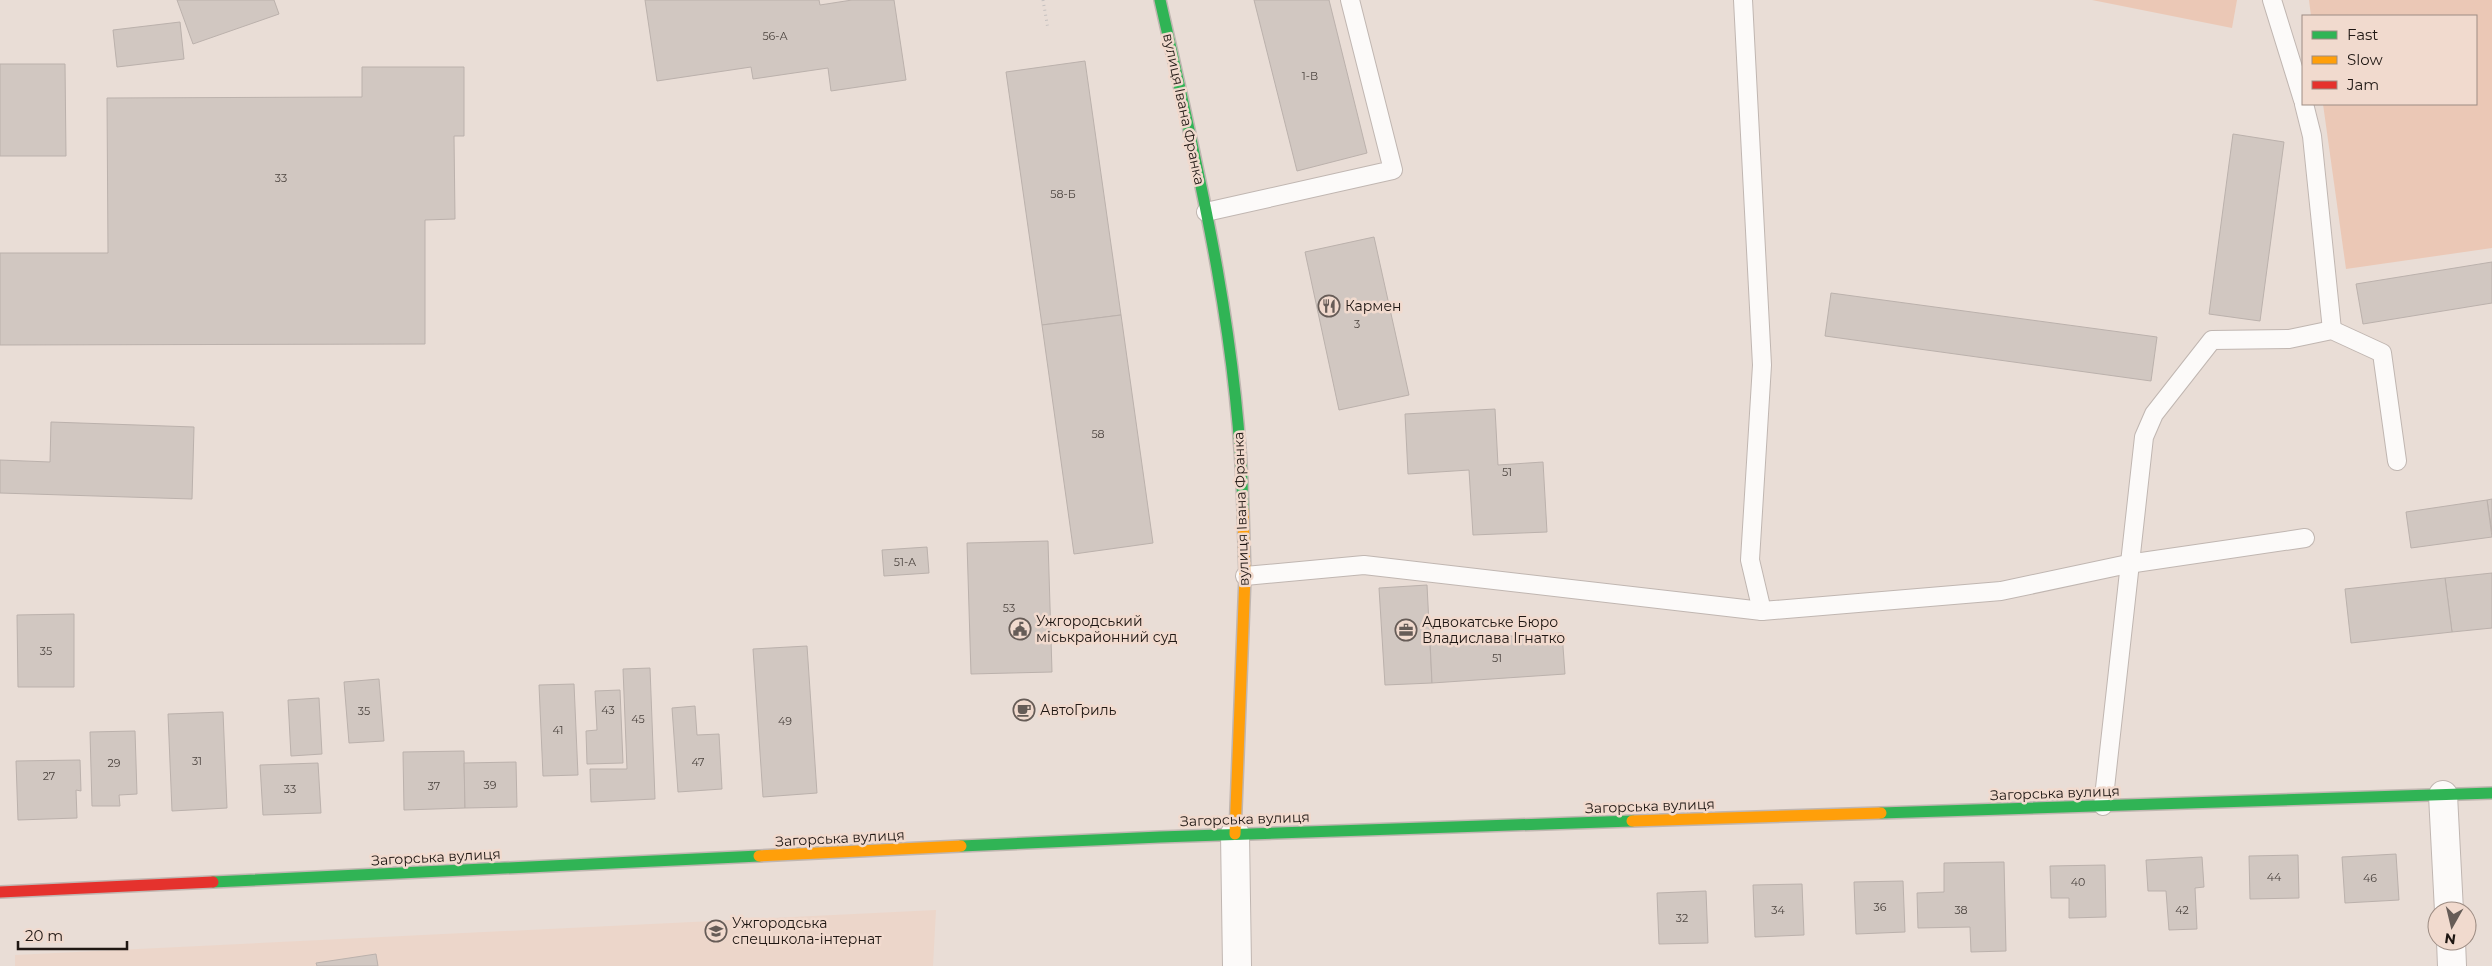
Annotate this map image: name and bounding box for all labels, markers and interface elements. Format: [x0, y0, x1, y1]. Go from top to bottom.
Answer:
legend [2302, 15, 2477, 105]
text: Fast [2347, 25, 2378, 44]
house number: 56-А [762, 29, 788, 43]
street label: вулиця Івана Франка [1159, 31, 1209, 187]
text: Slow [2347, 50, 2383, 69]
house number: 1-В [1302, 69, 1318, 83]
text: Jam [2346, 75, 2379, 94]
house number: 33 [275, 171, 287, 185]
house number: 58-Б [1050, 187, 1076, 201]
restaurant icon: Кармен [1317, 294, 1341, 318]
place label: Кармен [1345, 297, 1402, 315]
house number: 3 [1354, 317, 1360, 331]
house number: 58 [1091, 427, 1105, 441]
street label: вулиця Івана Франка [1229, 431, 1253, 587]
house number: 51 [1502, 465, 1512, 479]
house number: 51-А [894, 555, 917, 569]
house number: 53 [1003, 601, 1015, 615]
place label: Ужгородський міськрайонний суд [1036, 612, 1177, 646]
place label: Адвокатське Бюро Владислава Ігнатко [1422, 613, 1565, 647]
public building icon: Ужгородський міськрайонний суд [1008, 617, 1032, 641]
office icon: Адвокатське Бюро Владислава Ігнатко [1394, 618, 1418, 642]
house number: 35 [40, 644, 52, 658]
house number: 51 [1492, 651, 1502, 665]
cafe icon: АвтоГриль [1012, 698, 1036, 722]
place label: АвтоГриль [1040, 701, 1117, 719]
house number: 43 [601, 703, 615, 717]
house number: 35 [358, 704, 370, 718]
house number: 45 [631, 712, 645, 726]
house number: 49 [778, 714, 792, 728]
house number: 41 [553, 723, 563, 737]
house number: 31 [192, 754, 202, 768]
house number: 47 [691, 755, 705, 769]
house number: 29 [108, 756, 121, 770]
house number: 27 [43, 769, 55, 783]
house number: 39 [484, 778, 497, 792]
house number: 37 [428, 779, 440, 793]
house number: 33 [284, 782, 296, 796]
street label: Загорська вулиця [1990, 782, 2120, 804]
street label: Загорська вулиця [1585, 795, 1715, 817]
street label: Загорська вулиця [1180, 808, 1310, 830]
street label: Загорська вулиця [775, 826, 905, 850]
street label: Загорська вулиця [371, 845, 501, 869]
house number: 44 [2267, 870, 2282, 884]
house number: 46 [2363, 871, 2377, 885]
house number: 40 [2071, 875, 2085, 889]
house number: 36 [1874, 900, 1887, 914]
north arrow [2427, 901, 2477, 951]
house number: 34 [1771, 903, 1785, 917]
house number: 38 [1954, 903, 1968, 917]
house number: 42 [2175, 903, 2189, 917]
house number: 32 [1676, 911, 1688, 925]
place label: Ужгородська спецшкола-інтернат [732, 914, 882, 948]
scale bar [18, 918, 126, 950]
school or university icon: Ужгородська спецшкола-інтернат [704, 919, 728, 943]
text: 20 m [25, 926, 63, 945]
text: N [2443, 929, 2457, 949]

